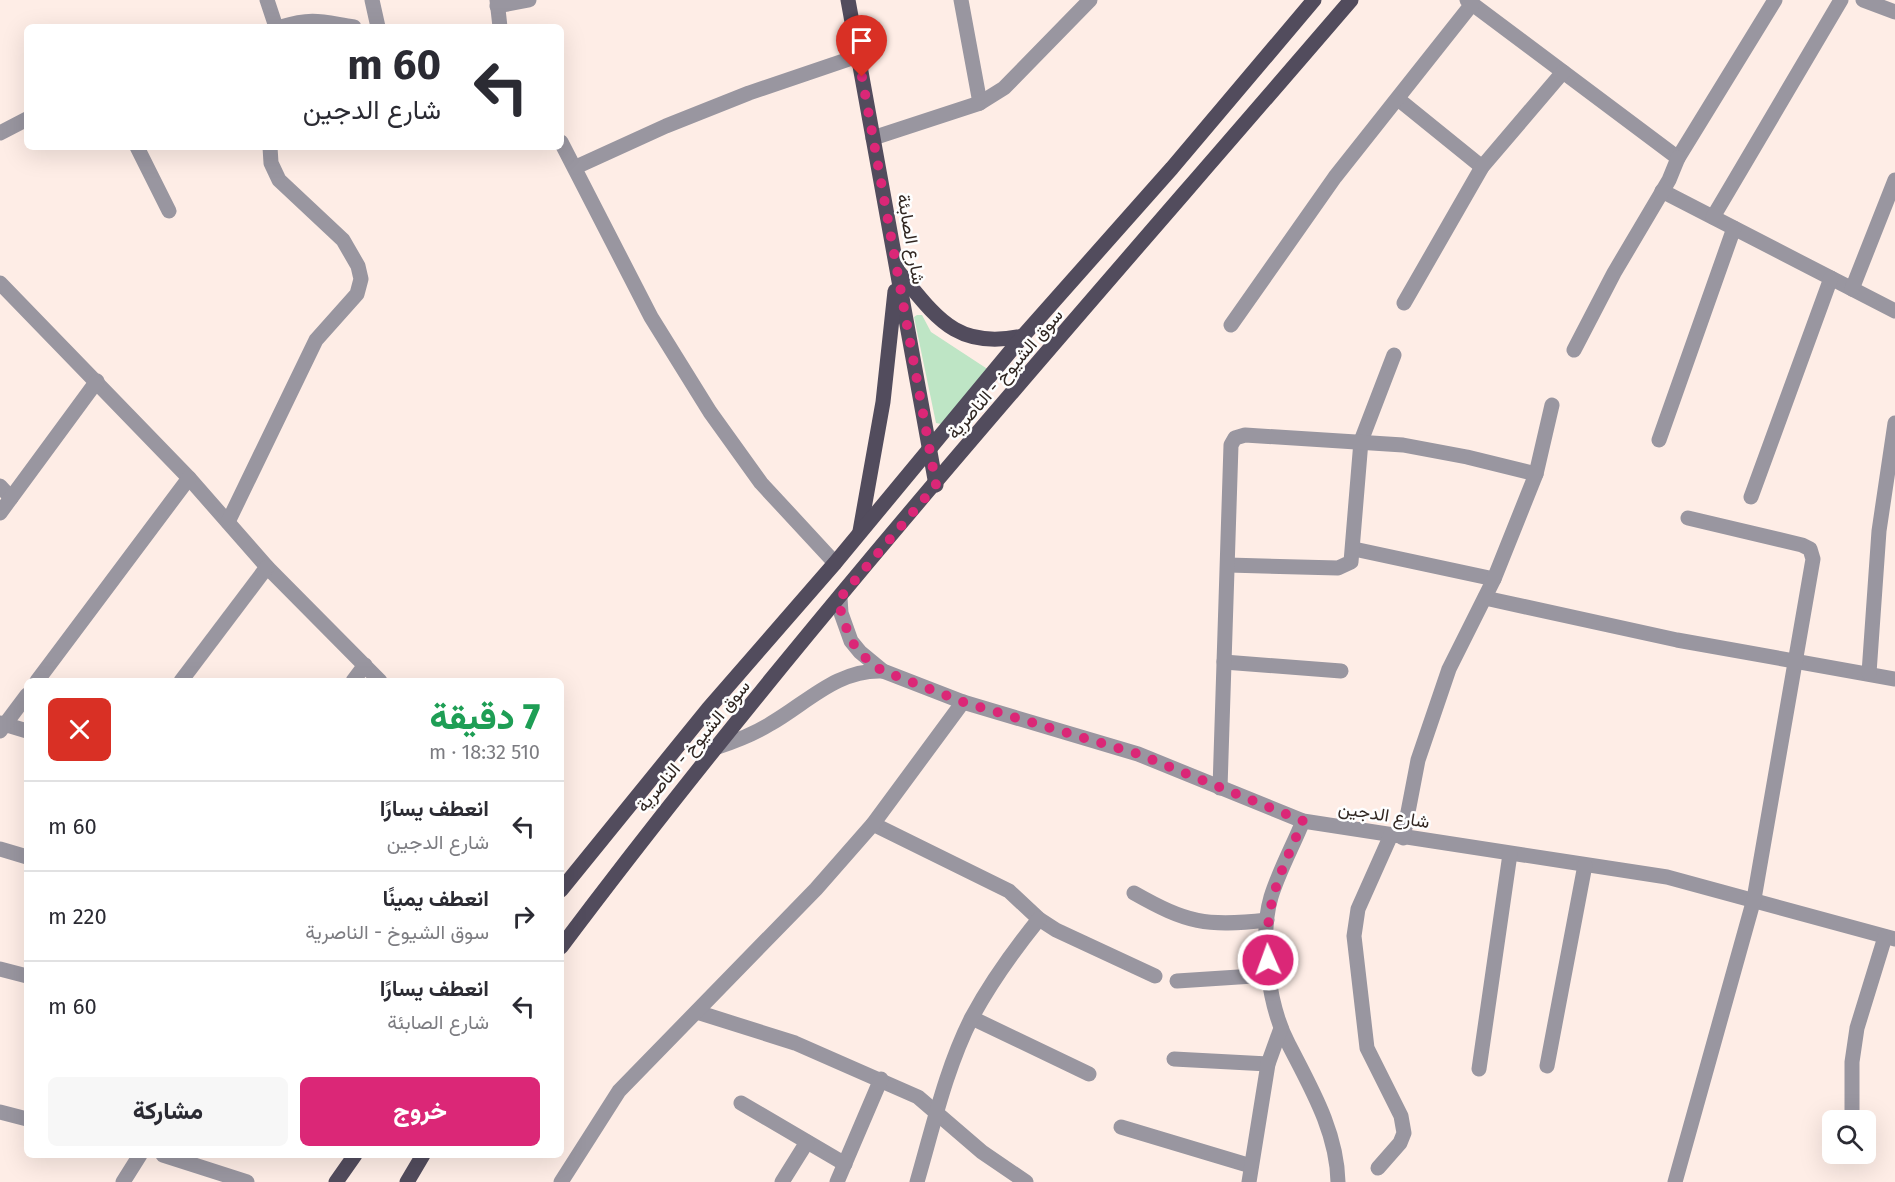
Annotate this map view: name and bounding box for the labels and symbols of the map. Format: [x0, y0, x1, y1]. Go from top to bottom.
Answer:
pin [836, 15, 887, 77]
street label: شارع الصابئة [891, 192, 930, 286]
street label: سوق الشيوخ - الناصرية [942, 304, 1068, 444]
street label: سوق الشيوخ - الناصرية [631, 676, 755, 817]
street label: شارع الدجين [1337, 797, 1431, 834]
position arrow [1236, 928, 1300, 992]

